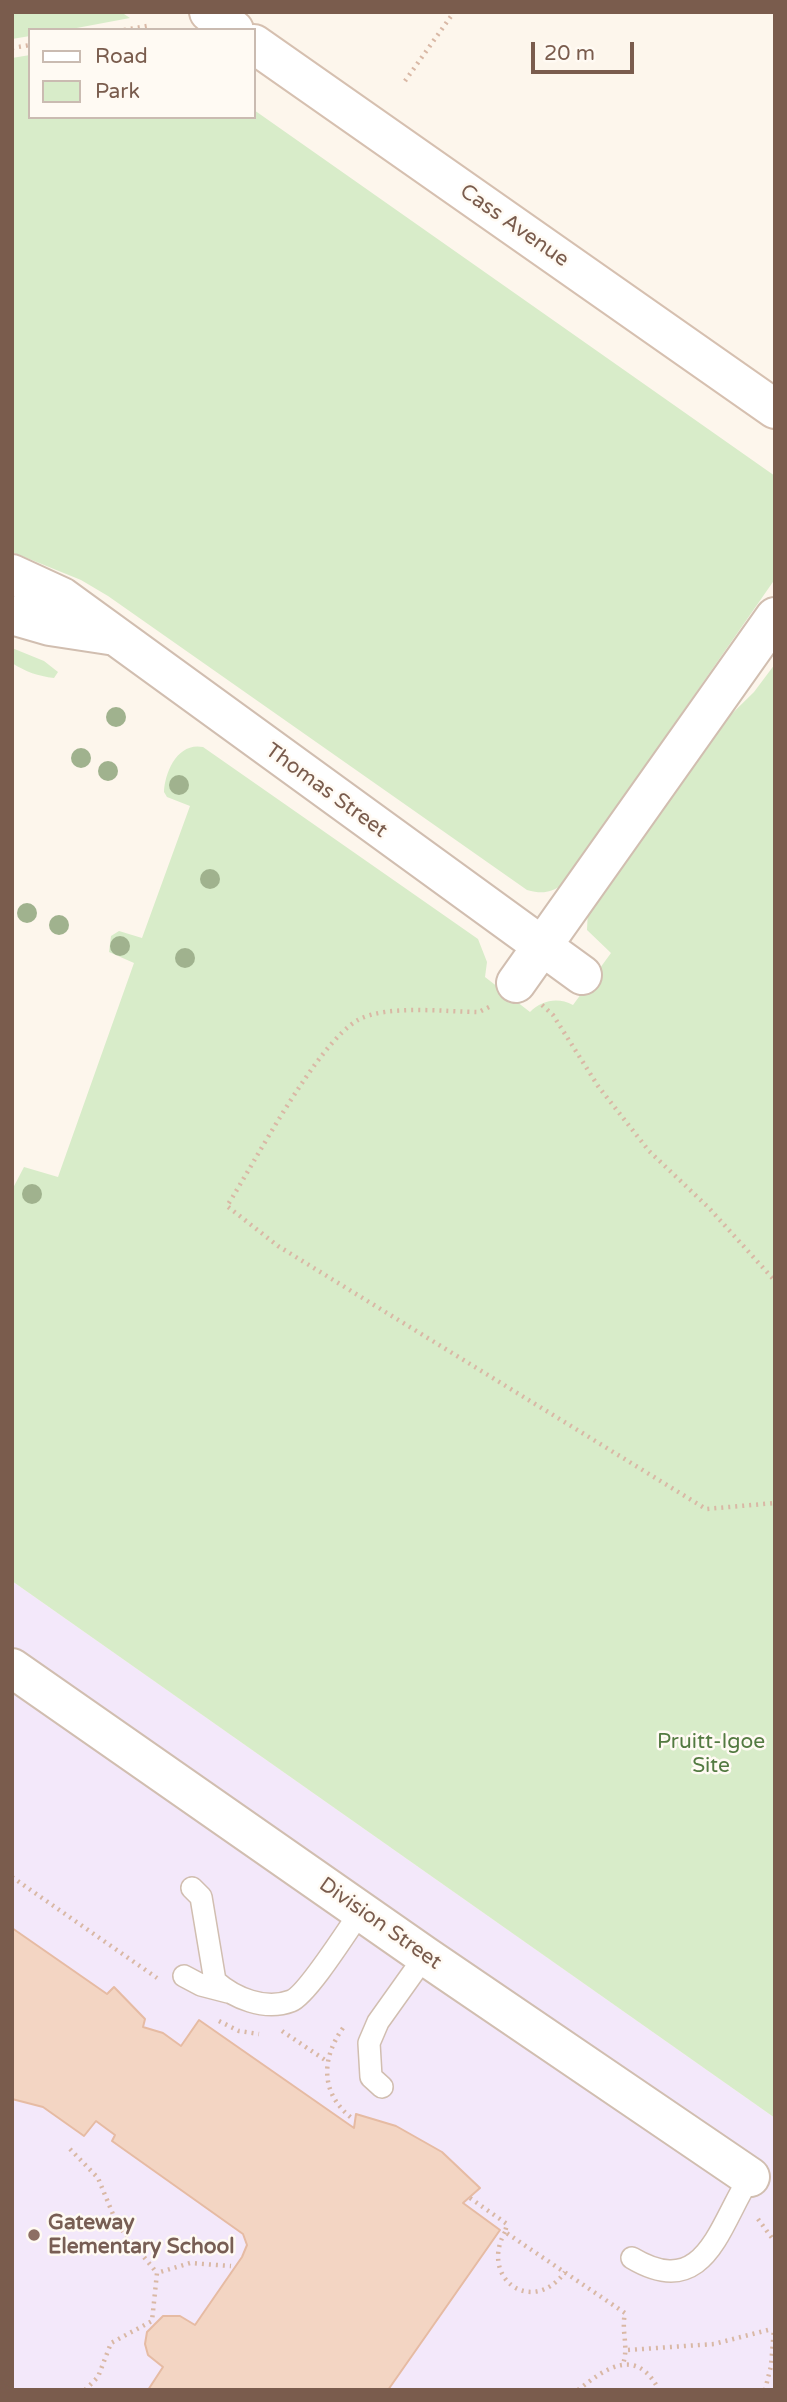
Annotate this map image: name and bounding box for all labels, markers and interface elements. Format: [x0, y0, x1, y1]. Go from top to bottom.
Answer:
legend [28, 28, 256, 119]
scale bar [535, 28, 638, 72]
text: 20 m [544, 41, 595, 66]
text: Road [95, 44, 148, 69]
text: Park [95, 79, 140, 104]
street label: Cass Avenue [455, 179, 573, 273]
street label: Thomas Street [260, 738, 392, 844]
park label: Pruitt-Igoe Site [657, 1729, 765, 1779]
street label: Division Street [314, 1873, 446, 1975]
place label: Gateway Elementary School [48, 2210, 235, 2260]
marker: Gateway Elementary School [26, 2227, 42, 2243]

